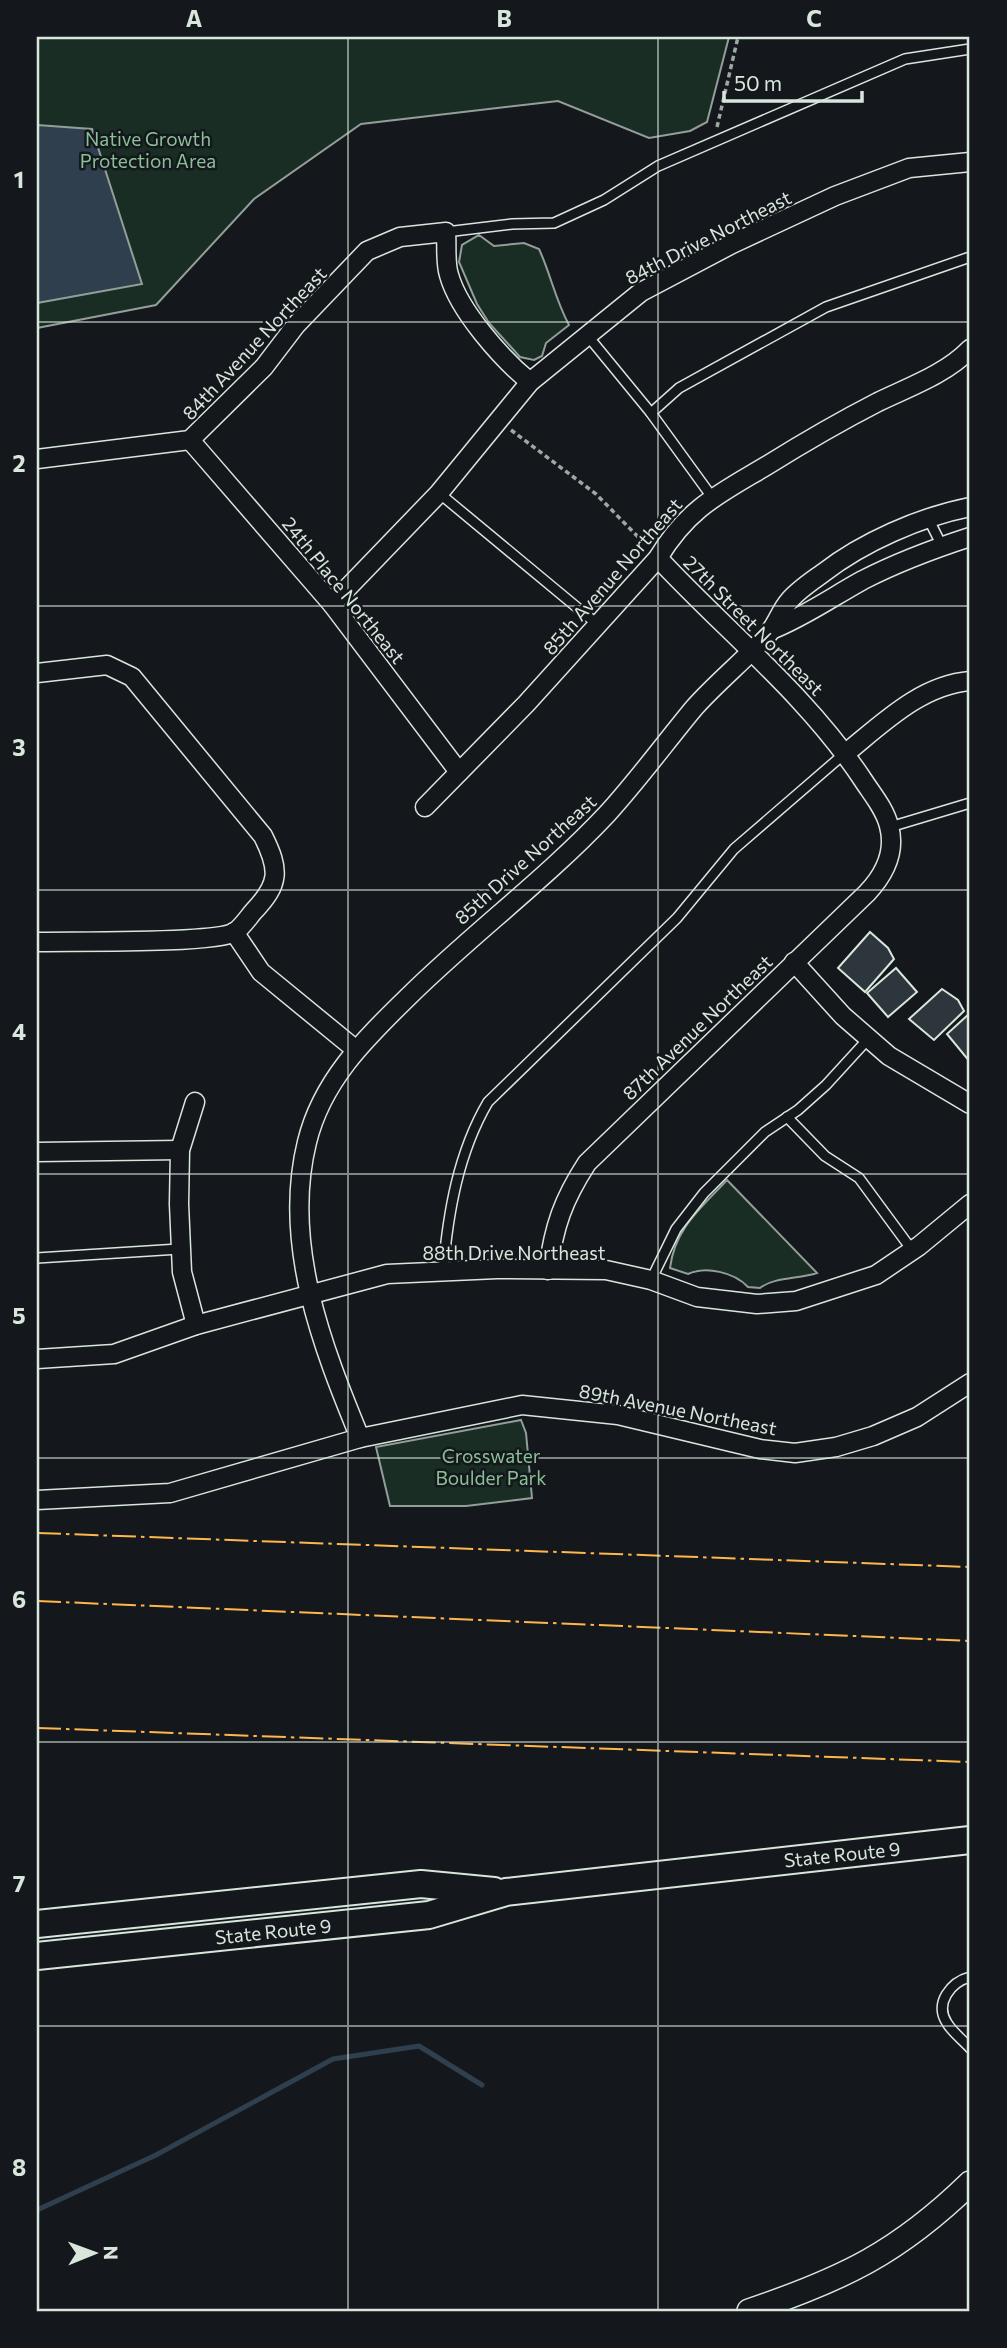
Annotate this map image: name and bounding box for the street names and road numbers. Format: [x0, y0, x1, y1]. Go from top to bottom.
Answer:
street label: 84th Drive Northeast [621, 185, 795, 289]
street label: 84th Avenue Northeast [177, 262, 331, 424]
street label: 85th Avenue Northeast [538, 493, 686, 659]
street label: 24th Place Northeast [278, 512, 410, 668]
street label: 27th Street Northeast [679, 550, 829, 700]
street label: 85th Drive Northeast [449, 789, 601, 929]
street label: 87th Avenue Northeast [617, 949, 777, 1104]
street label: 88th Drive Northeast [422, 1241, 606, 1264]
street label: 89th Avenue Northeast [577, 1379, 779, 1439]
street label: State Route 9 [783, 1836, 901, 1872]
street label: State Route 9 [214, 1913, 332, 1949]

